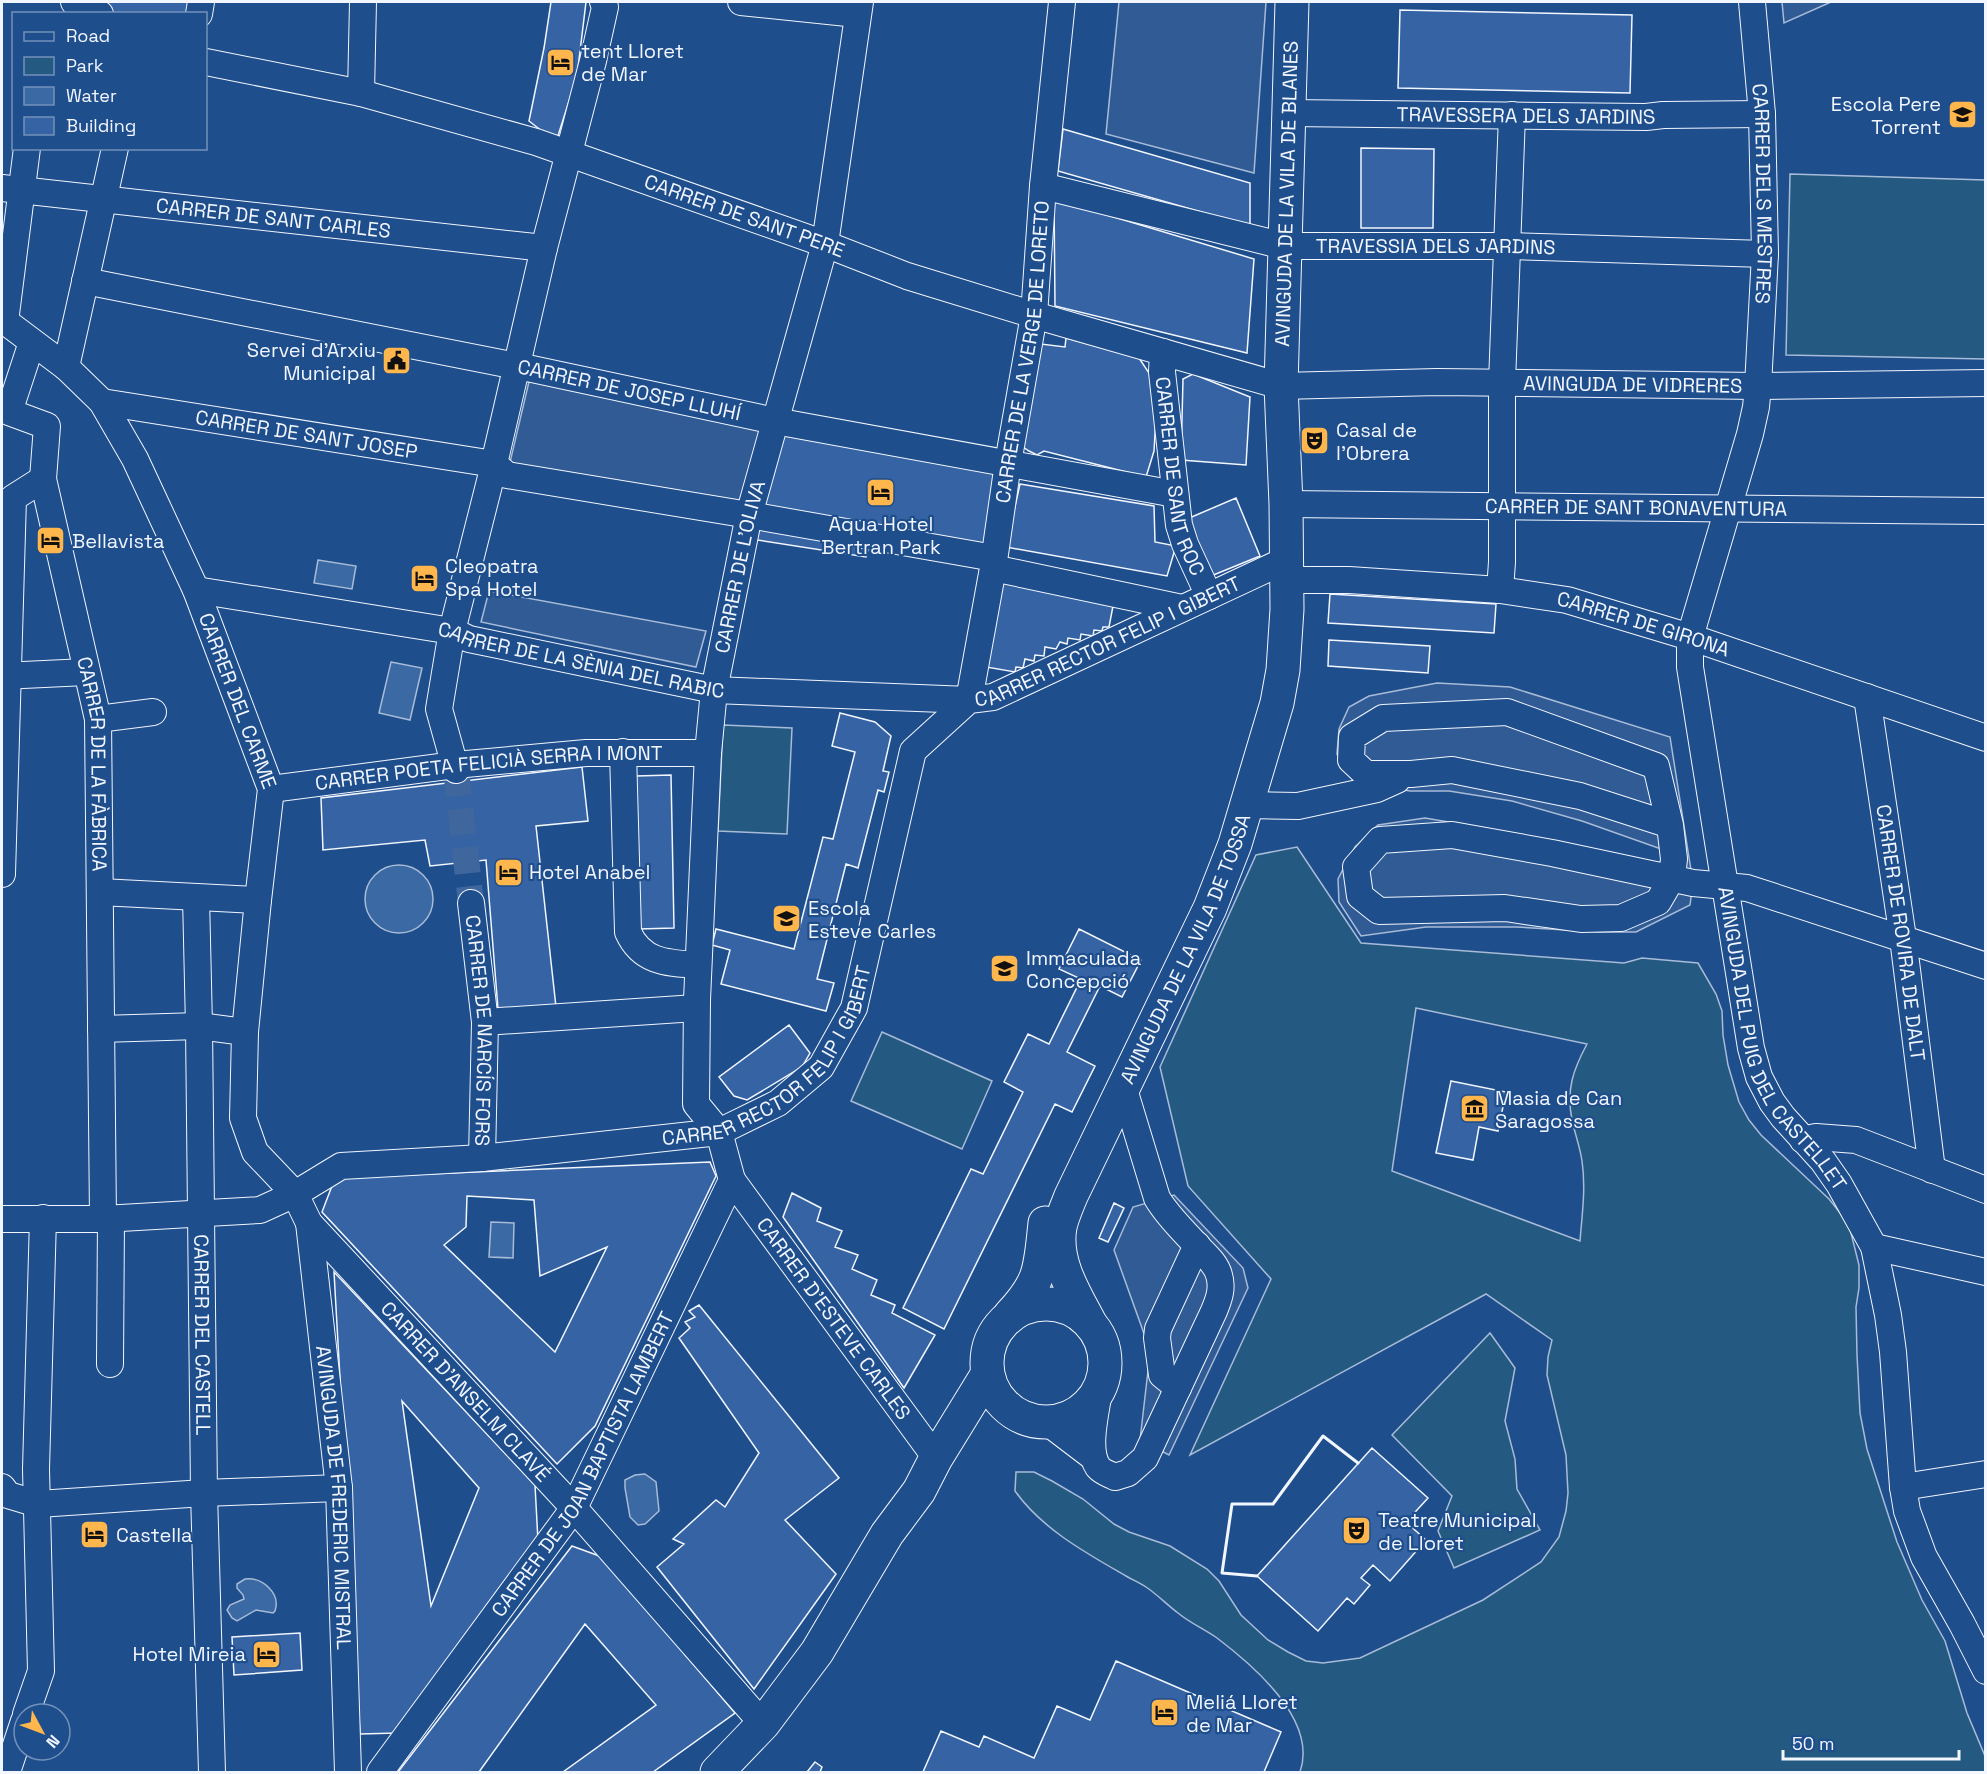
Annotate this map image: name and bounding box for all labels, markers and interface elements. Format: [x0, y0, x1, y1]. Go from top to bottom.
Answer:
legend [12, 12, 207, 150]
text: Road [66, 24, 110, 47]
place label: tent Lloret de Mar [581, 38, 684, 87]
street label: AVINGUDA DE LA VILA DE BLANES [1269, 40, 1304, 347]
hotel icon: tent Lloret de Mar [544, 46, 576, 78]
text: Park [66, 54, 104, 77]
street label: CARRER DELS MESTRES [1746, 82, 1778, 304]
text: Water [66, 84, 117, 107]
place label: Escola Pere Torrent [1831, 91, 1941, 140]
school or university icon: Escola Pere Torrent [1946, 99, 1978, 131]
street label: TRAVESSERA DELS JARDINS [1397, 101, 1657, 130]
text: Building [66, 114, 136, 137]
street label: CARRER DE SANT PERE [641, 168, 849, 263]
street label: CARRER DE SANT CARLES [155, 192, 392, 244]
street label: CARRER DE LA VERGE DE LORETO [989, 200, 1055, 505]
street label: TRAVESSIA DELS JARDINS [1316, 233, 1556, 260]
place label: Servei d'Arxiu Municipal [247, 337, 376, 386]
public building icon: Servei d'Arxiu Municipal [381, 345, 413, 377]
street label: CARRER DE JOSEP LLUHÍ [515, 353, 743, 426]
street label: AVINGUDA DE VIDRERES [1523, 370, 1743, 399]
street label: CARRER DE SANT ROC [1150, 375, 1211, 580]
street label: CARRER DE SANT JOSEP [194, 404, 419, 465]
place label: Casal de l'Obrera [1336, 417, 1417, 466]
theatre icon: Casal de l'Obrera [1299, 425, 1331, 457]
street label: CARRER DE L'OLIVA [709, 477, 771, 656]
hotel icon: Aqua Hotel Bertran Park [865, 477, 897, 509]
street label: CARRER DE SANT BONAVENTURA [1485, 493, 1788, 522]
place label: Aqua Hotel Bertran Park [821, 511, 941, 560]
hotel icon: Bellavista [35, 525, 67, 557]
place label: Bellavista [72, 528, 164, 554]
place label: Cleopatra Spa Hotel [445, 553, 539, 602]
hotel icon: Cleopatra Spa Hotel [408, 562, 440, 594]
street label: CARRER RECTOR FELIP I GIBERT [973, 570, 1245, 712]
street label: CARRER DE GIRONA [1555, 586, 1733, 663]
street label: CARRER DEL CARME [193, 609, 283, 793]
street label: CARRER DE LA SÈNIA DEL RABIC [436, 616, 725, 703]
street label: CARRER DE LA FÀBRICA [71, 654, 113, 872]
street label: CARRER POETA FELICIÀ SERRA I MONT [313, 739, 663, 796]
street label: CARRER DE ROVIRA DE DALT [1870, 803, 1931, 1063]
street label: AVINGUDA DE LA VILA DE TOSSA [1114, 810, 1256, 1088]
hotel icon: Hotel Anabel [492, 856, 524, 888]
place label: Hotel Anabel [529, 859, 651, 885]
street label: AVINGUDA DEL PUIG DEL CASTELLET [1712, 885, 1853, 1196]
place label: Escola Esteve Carles [808, 895, 936, 944]
school or university icon: Escola Esteve Carles [771, 903, 803, 935]
street label: CARRER DE NARCÍS FORS [459, 913, 498, 1146]
place label: Immaculada Concepció [1026, 945, 1141, 994]
school or university icon: Immaculada Concepció [989, 953, 1021, 985]
street label: CARRER RECTOR FELIP I GIBERT [661, 963, 876, 1151]
place label: Masia de Can Saragossa [1495, 1085, 1622, 1134]
museum icon: Masia de Can Saragossa [1458, 1093, 1490, 1125]
street label: CARRER D'ESTEVE CARLES [751, 1212, 917, 1425]
street label: CARRER DEL CASTELL [188, 1234, 216, 1436]
street label: CARRER D'ANSELM CLAVÉ [375, 1296, 556, 1487]
street label: CARRER DE JOAN BAPTISTA LAMBERT [485, 1307, 680, 1622]
street label: AVINGUDA DE FREDERIC MISTRAL [310, 1344, 357, 1650]
place label: Teatre Municipal de Lloret [1378, 1507, 1537, 1556]
theatre icon: Teatre Municipal de Lloret [1341, 1515, 1373, 1547]
hotel icon: Castella [79, 1519, 111, 1551]
place label: Castella [116, 1522, 193, 1548]
hotel icon: Hotel Mireia [251, 1638, 283, 1670]
place label: Hotel Mireia [133, 1641, 246, 1667]
place label: Meliá Lloret de Mar [1186, 1689, 1298, 1738]
hotel icon: Meliá Lloret de Mar [1149, 1697, 1181, 1729]
north arrow [12, 1702, 72, 1762]
scale bar [1783, 1723, 1958, 1761]
text: N [41, 1731, 64, 1752]
text: 50 m [1792, 1732, 1834, 1755]

